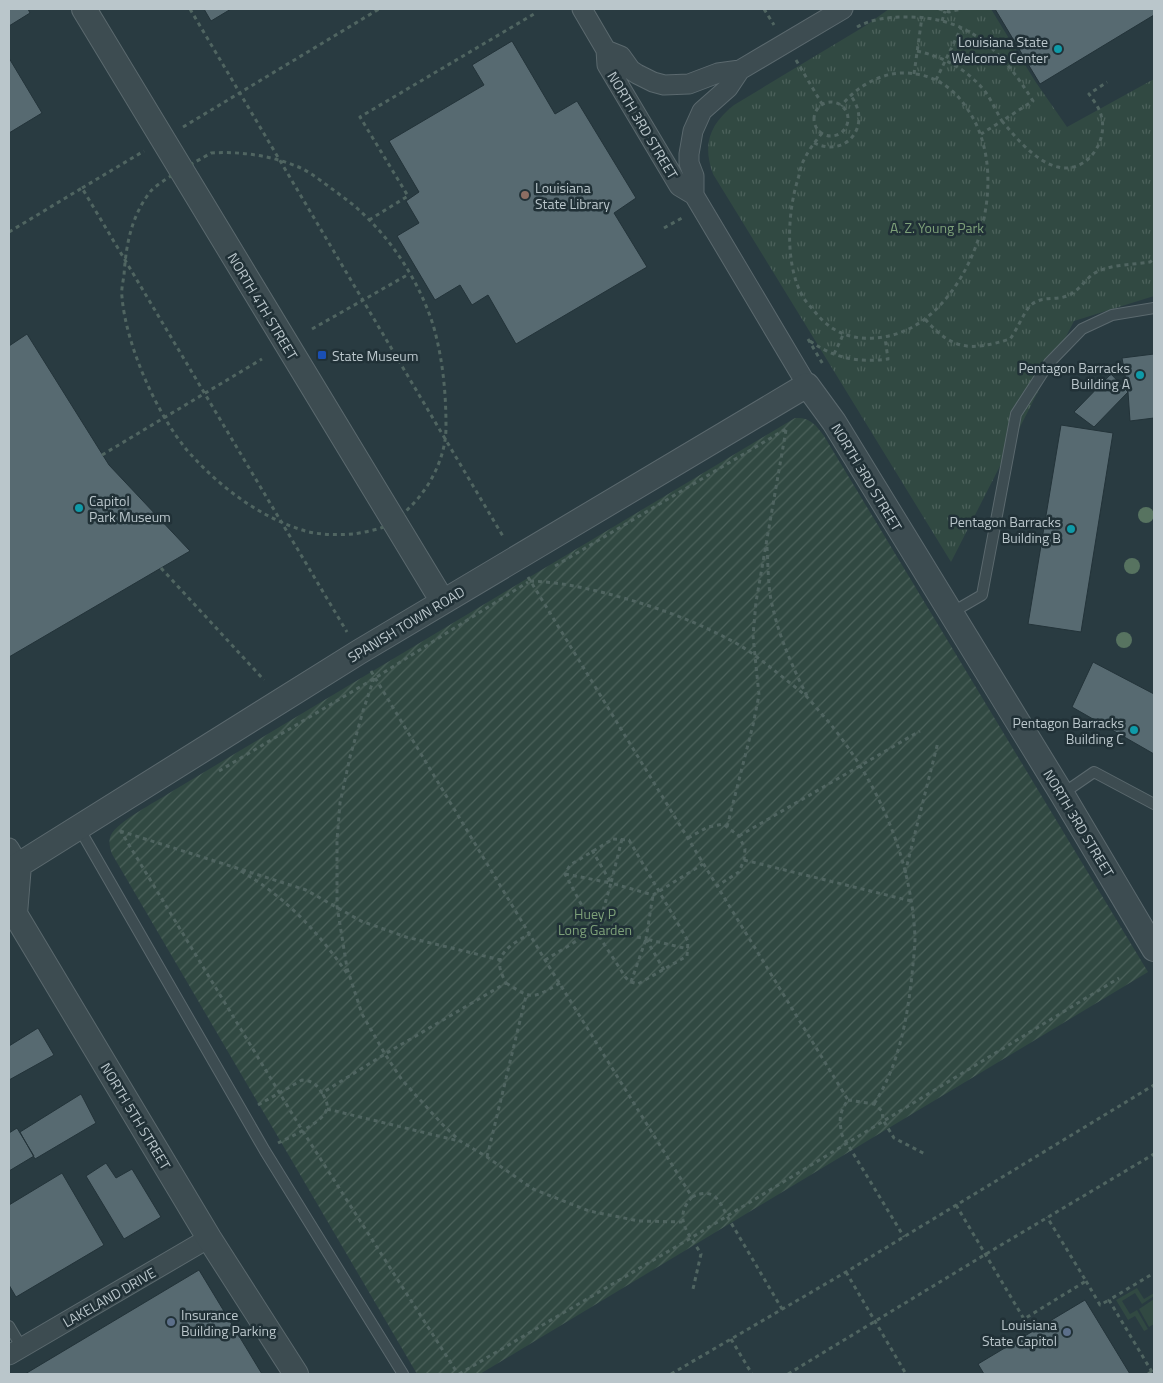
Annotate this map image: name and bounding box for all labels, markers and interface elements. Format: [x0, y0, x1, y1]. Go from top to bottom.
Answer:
place label: Louisiana State Welcome Center [951, 31, 1048, 68]
marker: Louisiana State Welcome Center [1052, 43, 1064, 55]
street label: NORTH 3RD STREET [603, 67, 684, 183]
place label: Louisiana State Library [535, 177, 610, 214]
marker: Louisiana State Library [519, 189, 531, 201]
park label: A. Z. Young Park [890, 217, 984, 238]
street label: NORTH 4TH STREET [223, 249, 304, 364]
place label: State Museum [332, 345, 418, 366]
marker: State Museum [316, 349, 328, 361]
place label: Pentagon Barracks Building A [1018, 357, 1131, 394]
marker: Pentagon Barracks Building A [1134, 369, 1146, 381]
street label: NORTH 3RD STREET [827, 419, 908, 535]
place label: Capitol Park Museum [89, 490, 171, 527]
marker: Capitol Park Museum [73, 502, 85, 514]
place label: Pentagon Barracks Building B [949, 511, 1061, 548]
marker: Pentagon Barracks Building B [1065, 523, 1077, 535]
street label: SPANISH TOWN ROAD [344, 581, 468, 667]
place label: Pentagon Barracks Building C [1012, 712, 1124, 749]
marker: Pentagon Barracks Building C [1128, 724, 1140, 736]
street label: NORTH 3RD STREET [1039, 765, 1120, 881]
park label: Huey P Long Garden [558, 903, 632, 940]
street label: NORTH 5TH STREET [96, 1059, 177, 1174]
street label: LAKELAND DRIVE [59, 1262, 160, 1332]
place label: Insurance Building Parking [181, 1304, 276, 1341]
place label: Louisiana State Capitol [982, 1314, 1057, 1351]
marker: Insurance Building Parking [165, 1316, 177, 1328]
marker: Louisiana State Capitol [1061, 1326, 1073, 1338]

